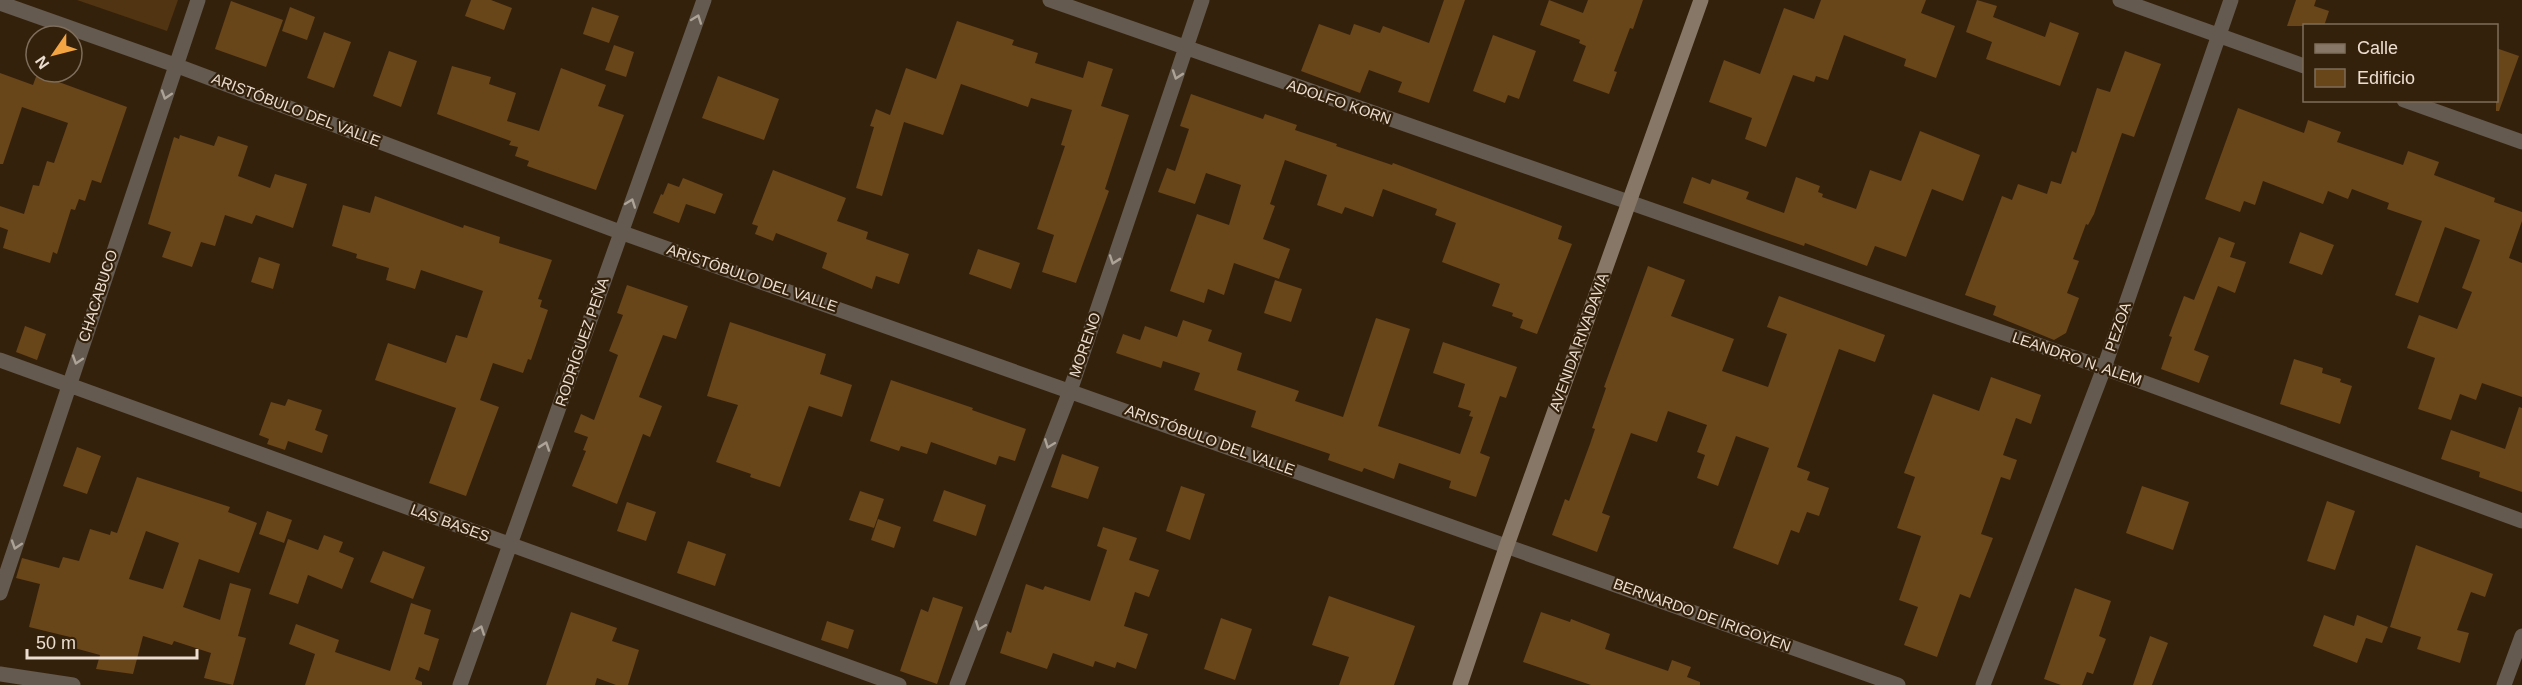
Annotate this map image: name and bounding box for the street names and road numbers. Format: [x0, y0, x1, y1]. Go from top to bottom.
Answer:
street label: ARISTÓBULO DEL VALLE [209, 69, 383, 150]
street label: ADOLFO KORN [1285, 76, 1394, 127]
street label: ARISTÓBULO DEL VALLE [665, 240, 840, 315]
street label: CHACABUCO [75, 248, 120, 344]
street label: AVENIDA RIVADAVIA [1546, 270, 1611, 413]
street label: RODRÍGUEZ PEÑA [552, 275, 612, 408]
street label: PEZOA [2101, 300, 2134, 354]
street label: MORENO [1066, 310, 1104, 380]
street label: LEANDRO N. ALEM [2010, 328, 2144, 389]
street label: ARISTÓBULO DEL VALLE [1123, 401, 1297, 478]
street label: LAS BASES [408, 500, 492, 545]
street label: BERNARDO DE IRIGOYEN [1611, 574, 1793, 655]

